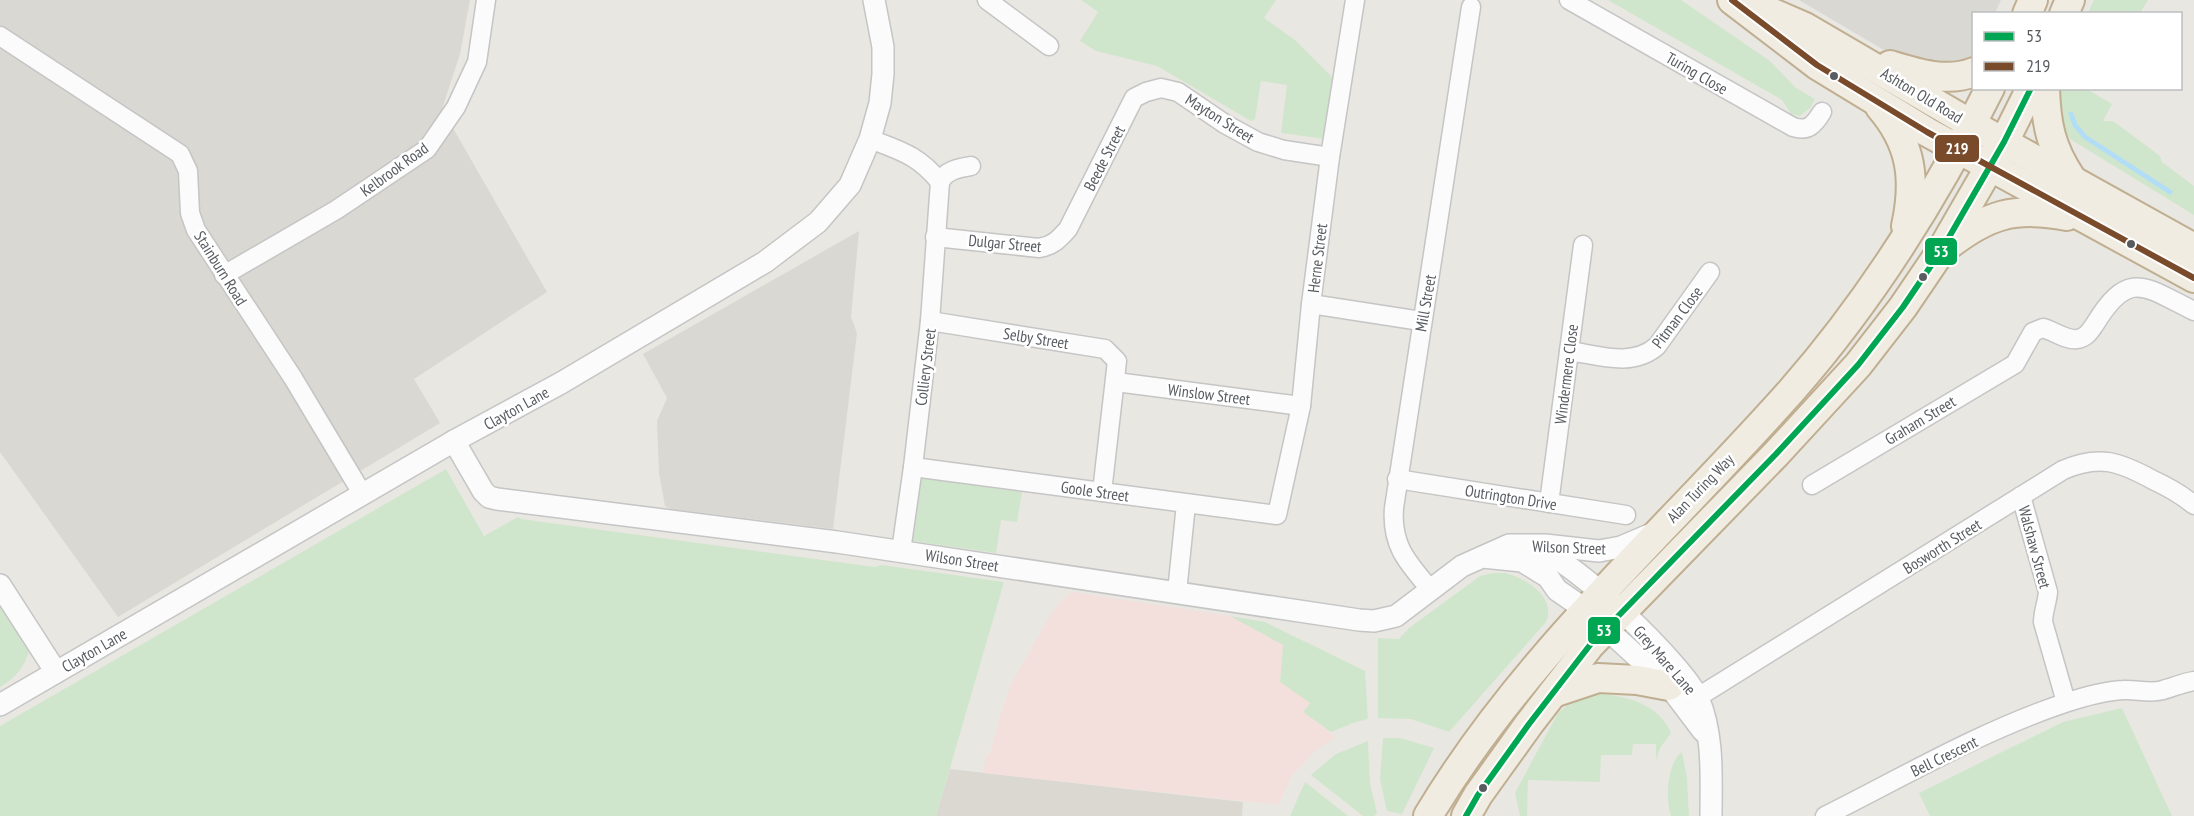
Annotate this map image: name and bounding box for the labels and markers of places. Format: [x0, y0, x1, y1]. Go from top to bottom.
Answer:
unlabelled marker [1828, 70, 1840, 82]
unlabelled marker [2125, 238, 2137, 250]
unlabelled marker [1917, 271, 1929, 283]
unlabelled marker [1477, 782, 1489, 794]

